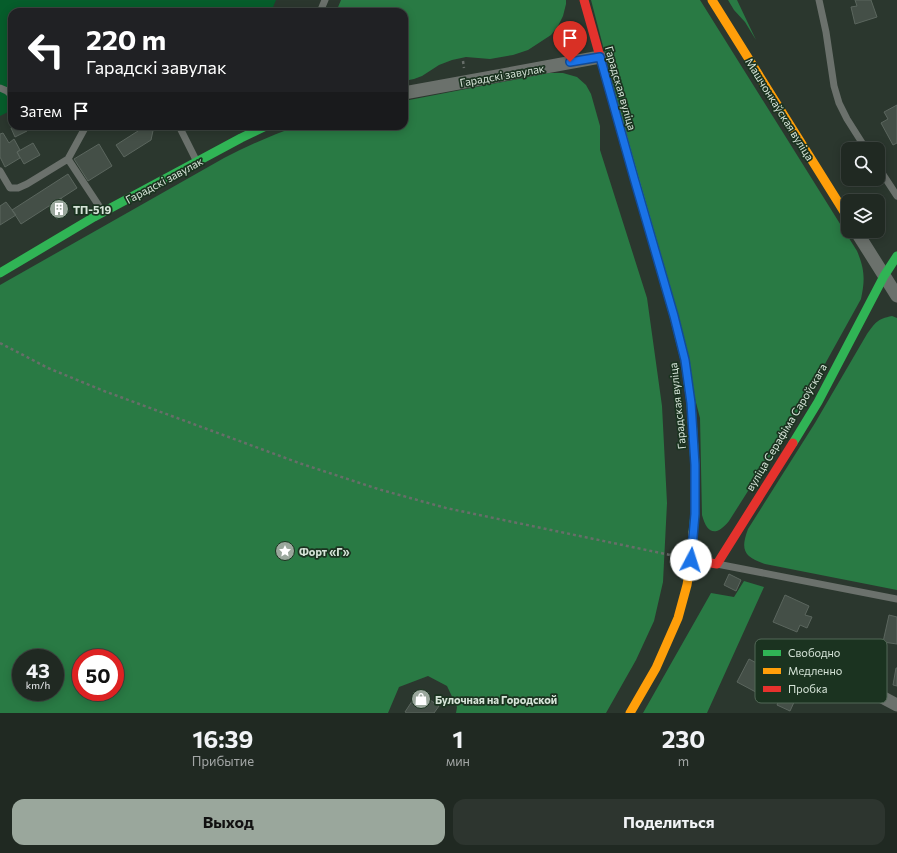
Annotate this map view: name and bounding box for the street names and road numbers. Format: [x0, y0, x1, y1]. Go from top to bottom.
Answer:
street label: Гарадская вуліца [603, 44, 639, 132]
street label: Машчонкаўская вуліца [743, 55, 817, 163]
street label: Гарадскі завулак [459, 61, 546, 89]
street label: Гарадскі завулак [123, 154, 205, 206]
street label: вуліца Серафіма Сароўскага [743, 361, 829, 493]
street label: Гарадская вуліца [666, 362, 688, 450]

